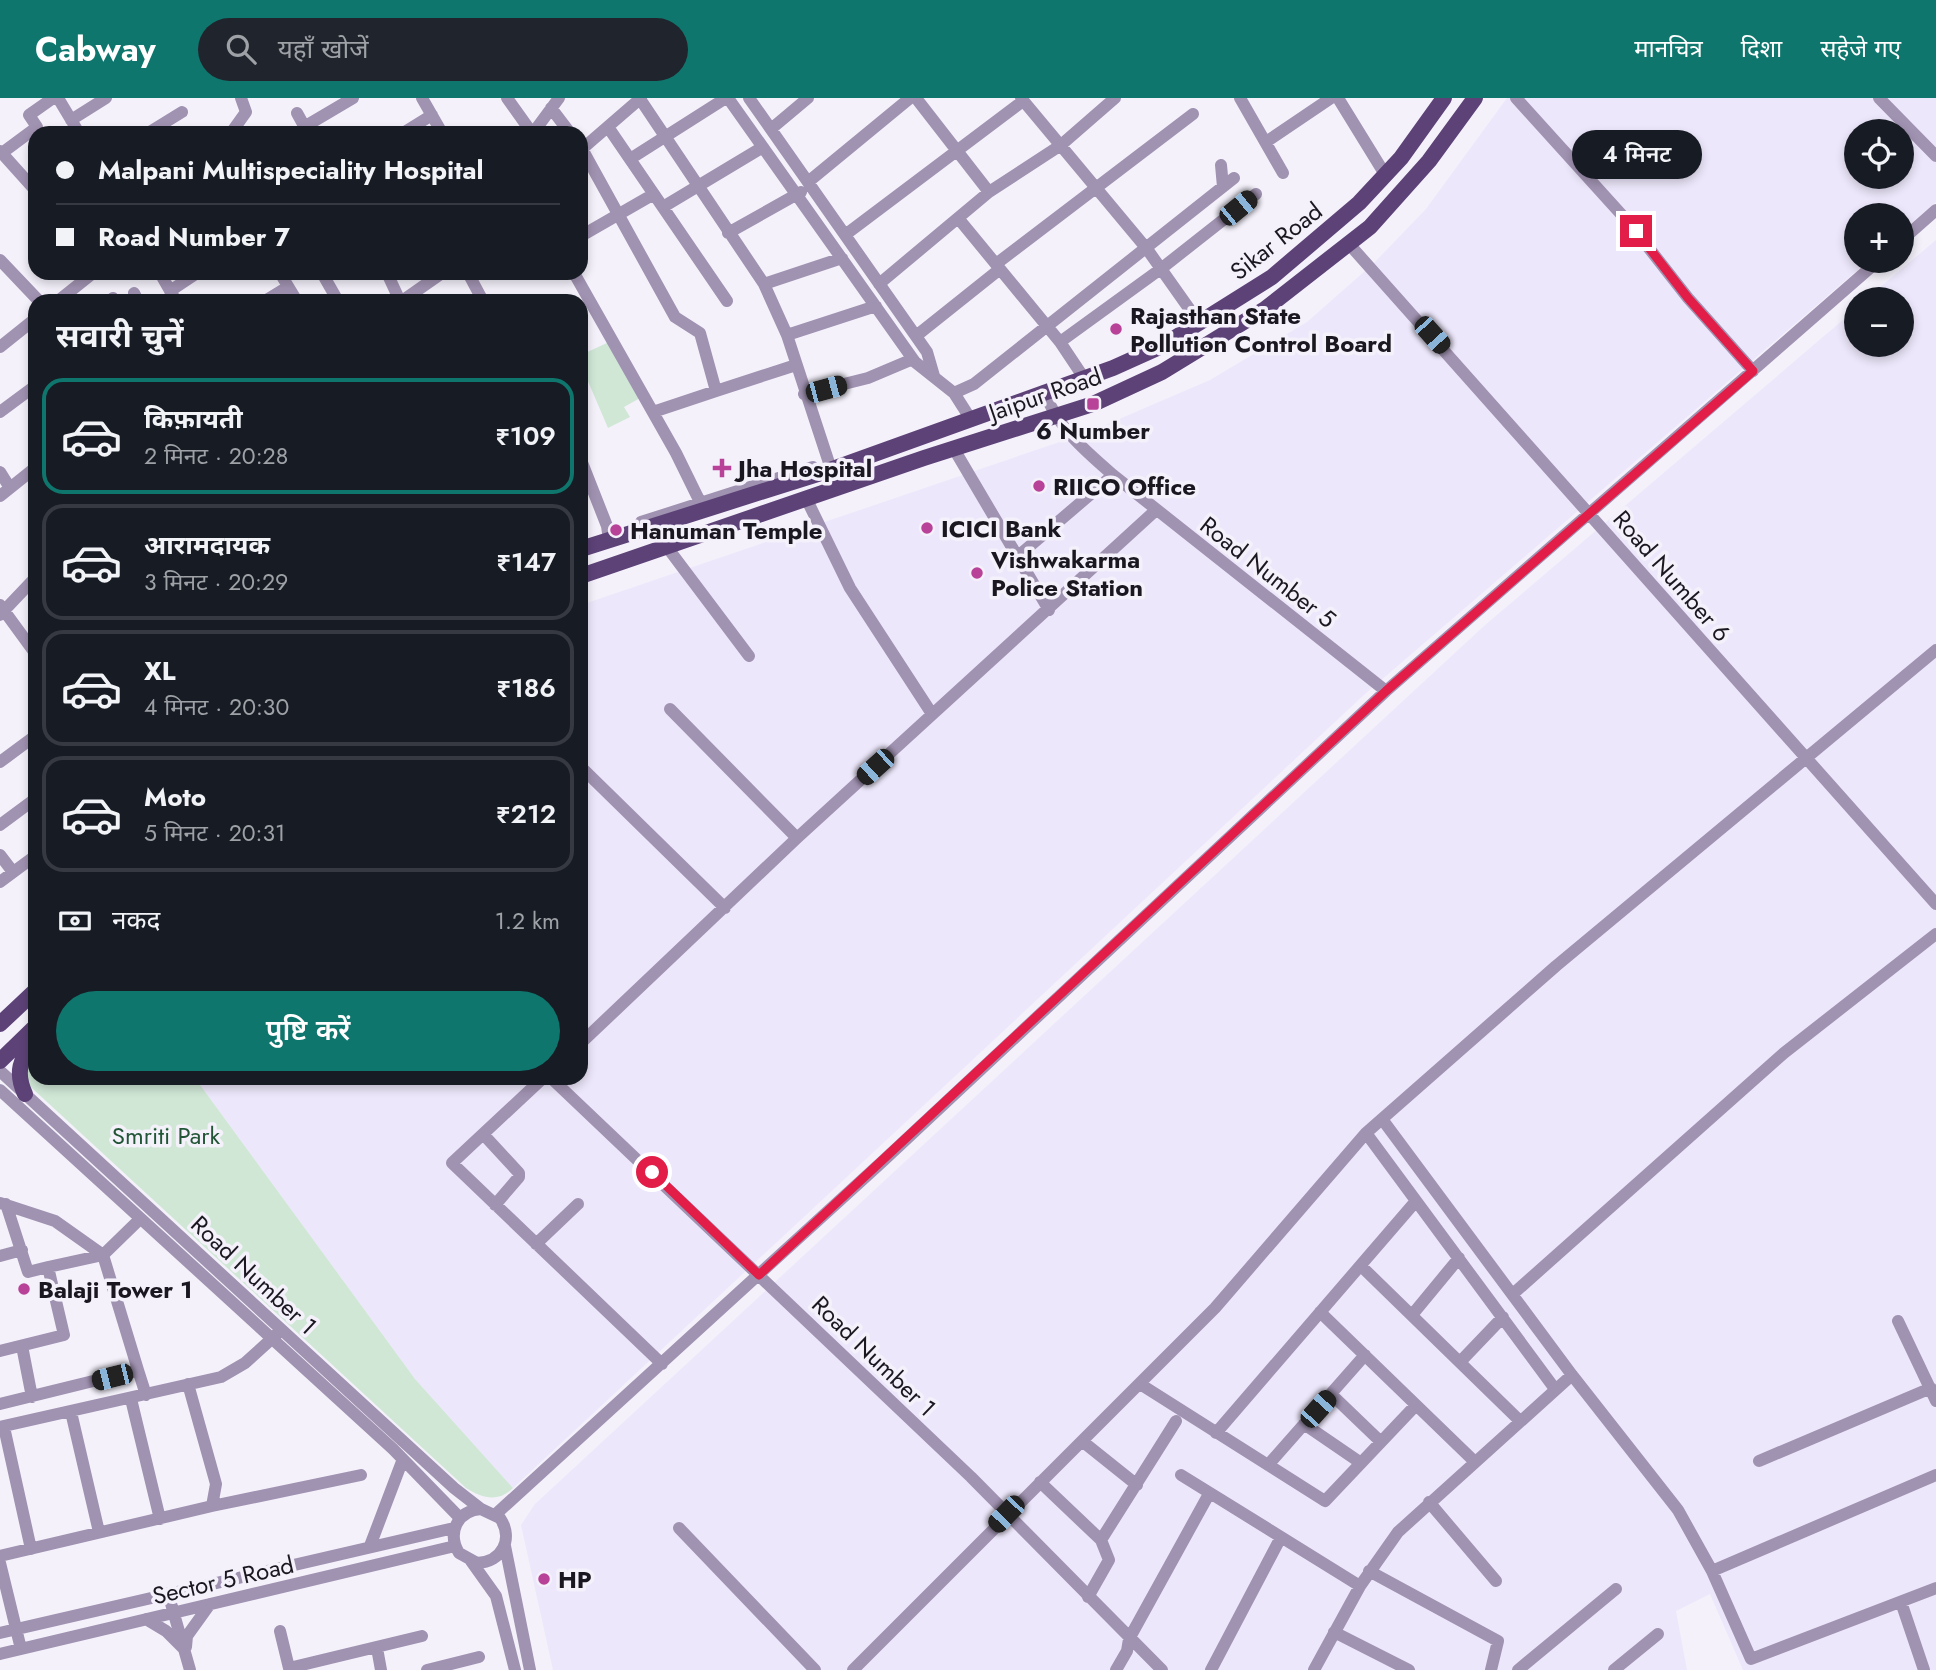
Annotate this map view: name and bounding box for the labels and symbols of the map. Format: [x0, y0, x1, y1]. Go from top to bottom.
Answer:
callout: 4 मिनट [1571, 130, 1701, 178]
car [1216, 187, 1261, 229]
street label: Sikar Road [1222, 194, 1330, 288]
route end [1620, 215, 1652, 247]
place label: Rajasthan State Pollution Control Board [1130, 298, 1392, 361]
car [1411, 312, 1454, 358]
marker: Rajasthan State Pollution Control Board [1108, 321, 1124, 337]
street label: Jaipur Road [981, 358, 1106, 431]
car [803, 373, 850, 405]
marker: 6 Number [1085, 396, 1101, 412]
place label: 6 Number [1036, 413, 1150, 448]
place label: Jha Hospital [734, 451, 872, 486]
marker: Jha Hospital [712, 458, 732, 478]
place label: RIICO Office [1053, 469, 1196, 504]
marker: RIICO Office [1031, 478, 1047, 494]
street label: Road Number 6 [1605, 503, 1739, 649]
street label: Road Number 5 [1193, 508, 1343, 636]
place label: ICICI Bank [941, 511, 1062, 546]
place label: Hanuman Temple [630, 513, 823, 548]
marker: ICICI Bank [919, 520, 935, 536]
marker: Hanuman Temple [608, 522, 624, 538]
place label: Vishwakarma Police Station [990, 542, 1143, 605]
marker: Vishwakarma Police Station [969, 565, 985, 581]
car [853, 745, 898, 789]
park label: Smriti Park [112, 1118, 221, 1153]
route start [636, 1156, 668, 1188]
street label: Road Number 1 [183, 1207, 325, 1343]
place label: Balaji Tower 1 [38, 1272, 192, 1307]
marker: Balaji Tower 1 [16, 1281, 32, 1297]
street label: Road Number 1 [804, 1287, 944, 1425]
car [90, 1362, 135, 1392]
car [1297, 1386, 1340, 1432]
car [984, 1492, 1029, 1536]
street label: Sector 5 Road [149, 1547, 297, 1613]
place label: HP [558, 1562, 592, 1597]
marker: HP [536, 1571, 552, 1587]

